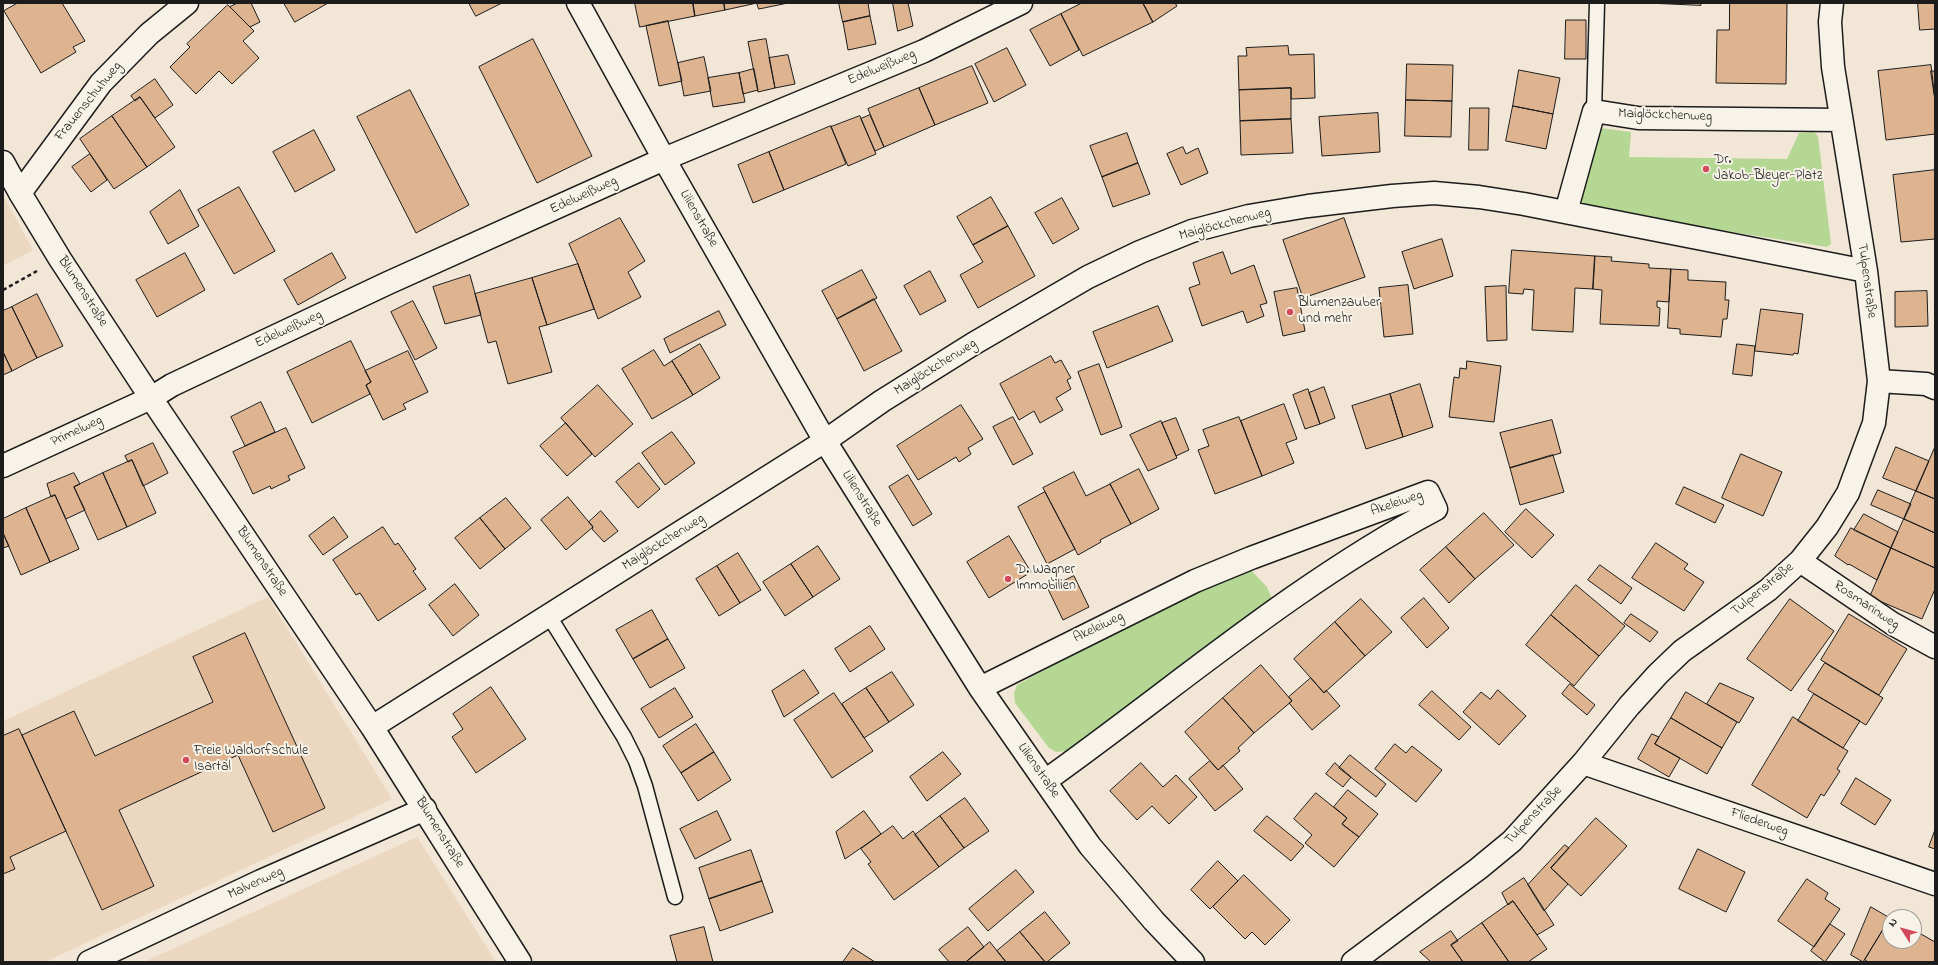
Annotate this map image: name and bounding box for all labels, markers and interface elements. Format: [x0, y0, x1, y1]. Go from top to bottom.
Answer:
street label: Edelweißweg [846, 46, 918, 90]
street label: Frauenschuhweg [52, 59, 126, 145]
street label: Maiglöckchenweg [1618, 106, 1712, 126]
place label: Dr. Jakob-Bleyer-Platz [1714, 153, 1823, 186]
marker: Dr. Jakob-Bleyer-Platz [1701, 164, 1711, 174]
street label: Edelweißweg [548, 173, 620, 219]
street label: Lilienstraße [675, 187, 721, 251]
street label: Maiglöckchenweg [1177, 205, 1273, 245]
street label: Tulpenstraße [1852, 242, 1880, 320]
street label: Blumenstraße [53, 254, 111, 330]
place label: Blumenzauber und mehr [1298, 296, 1380, 328]
street label: Edelweißweg [253, 307, 325, 353]
marker: Blumenzauber und mehr [1285, 307, 1295, 317]
street label: Maiglöckchenweg [892, 336, 980, 400]
street label: Primelweg [48, 413, 106, 451]
street label: Lilienstraße [837, 468, 885, 530]
street label: Akeleiweg [1369, 487, 1425, 521]
street label: Maiglöckchenweg [620, 511, 708, 575]
street label: Blumenstraße [232, 524, 290, 600]
street label: Tulpenstraße [1728, 560, 1798, 620]
place label: D. Wagner Immobilien [1016, 563, 1076, 596]
marker: D. Wagner Immobilien [1003, 574, 1013, 584]
street label: Rosmarinweg [1830, 578, 1902, 634]
street label: Akeleiweg [1071, 609, 1127, 647]
street label: Lilienstraße [1013, 740, 1063, 802]
place label: Freie Waldorfschule Isartal [194, 744, 308, 776]
marker: Freie Waldorfschule Isartal [181, 755, 191, 765]
street label: Tulpenstraße [1502, 783, 1566, 849]
street label: Blumenstraße [411, 795, 467, 871]
street label: Fliederweg [1728, 805, 1790, 841]
street label: Malvenweg [226, 864, 286, 904]
north arrow [1882, 909, 1922, 949]
text: N [1884, 915, 1902, 930]

